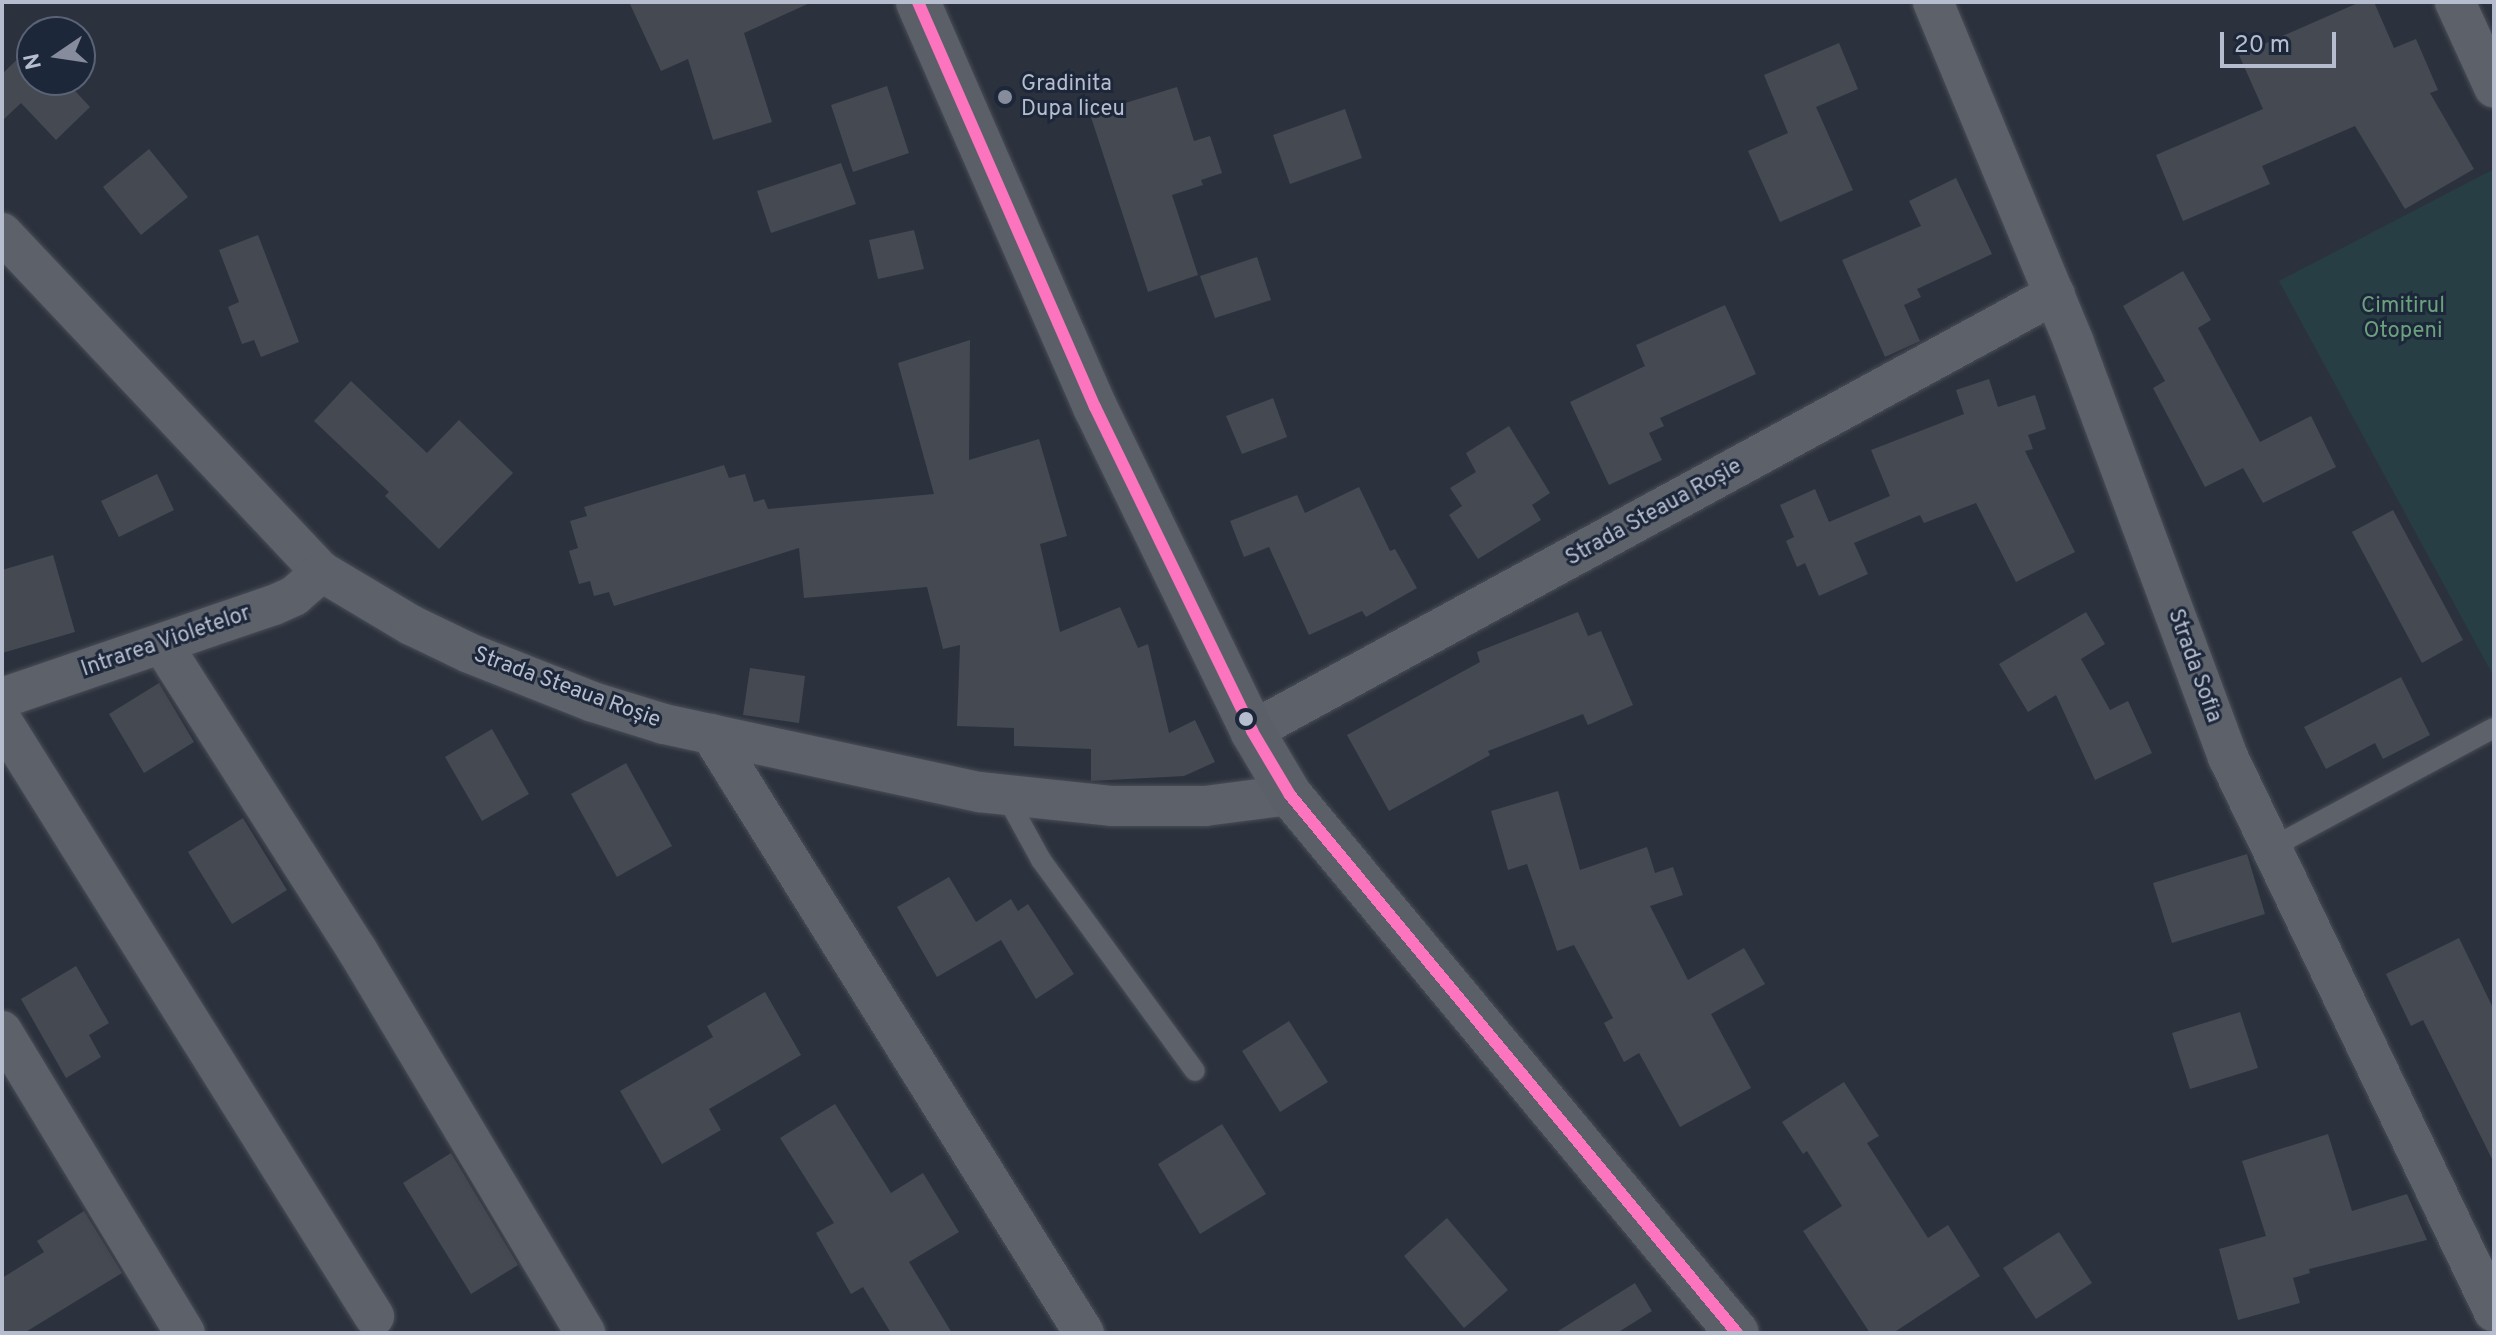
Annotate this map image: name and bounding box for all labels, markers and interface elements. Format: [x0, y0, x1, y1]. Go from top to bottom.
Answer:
north arrow [16, 16, 96, 96]
scale bar [2224, 16, 2340, 66]
text: 20 m [2234, 31, 2290, 61]
text: N [19, 50, 49, 72]
place label: Gradinita Dupa liceu [1021, 71, 1125, 122]
marker: Gradinita Dupa liceu [996, 88, 1014, 106]
park label: Cimitirul Otopeni [2361, 293, 2445, 344]
street label: Strada Steaua Roșie [1561, 454, 1747, 572]
street label: Intrarea Violetelor [77, 601, 255, 683]
street label: Strada Sofia [2161, 606, 2227, 726]
street label: Strada Steaua Roșie [470, 642, 664, 734]
unlabelled marker [1238, 711, 1254, 727]

